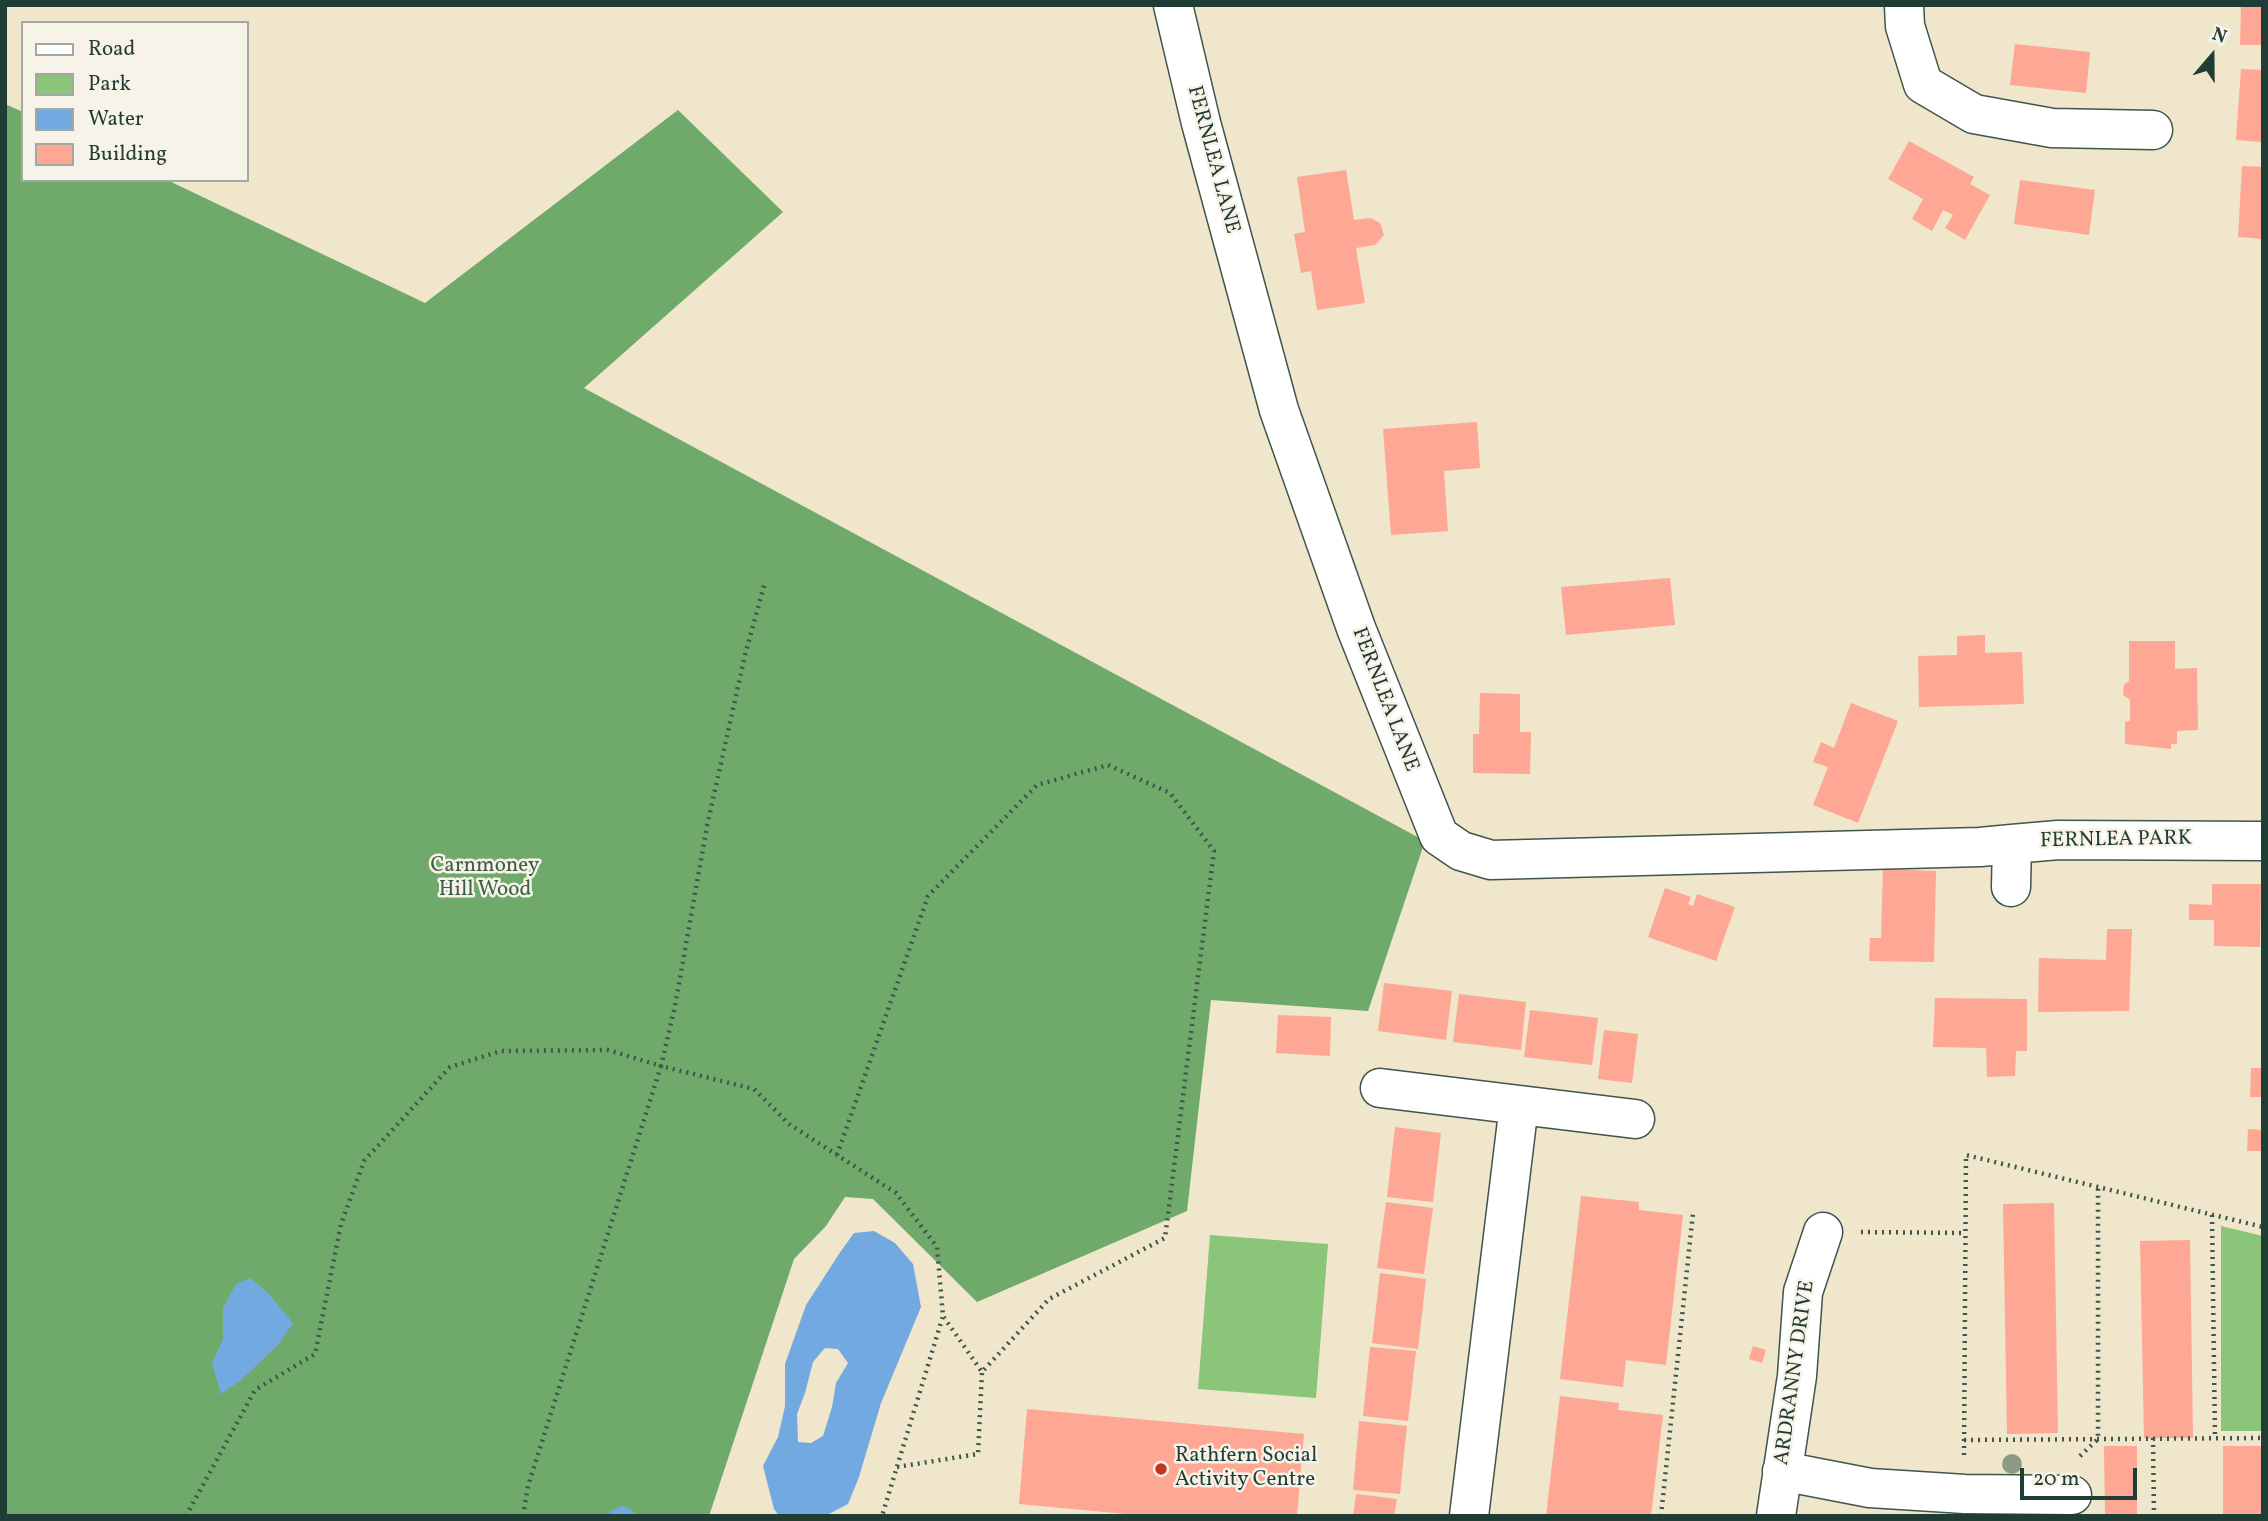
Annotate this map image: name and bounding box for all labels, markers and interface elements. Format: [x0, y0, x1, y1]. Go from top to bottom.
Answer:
legend [21, 21, 248, 182]
north arrow [2177, 21, 2247, 91]
text: N [2208, 22, 2230, 51]
text: Road [88, 35, 135, 64]
text: Park [88, 70, 131, 99]
street label: FERNLEA LANE [1180, 83, 1244, 237]
text: Water [88, 105, 144, 134]
text: Building [88, 140, 167, 169]
street label: FERNLEA LANE [1345, 624, 1423, 776]
street label: FERNLEA PARK [2040, 827, 2192, 855]
park label: Carnmoney Hill Wood [431, 854, 539, 904]
street label: ARDRANNY DRIVE [1771, 1279, 1821, 1467]
place label: Rathfern Social Activity Centre [1175, 1444, 1317, 1494]
scale bar [2023, 1454, 2140, 1498]
marker: Rathfern Social Activity Centre [1153, 1461, 1169, 1477]
text: 20 m [2033, 1465, 2079, 1494]

